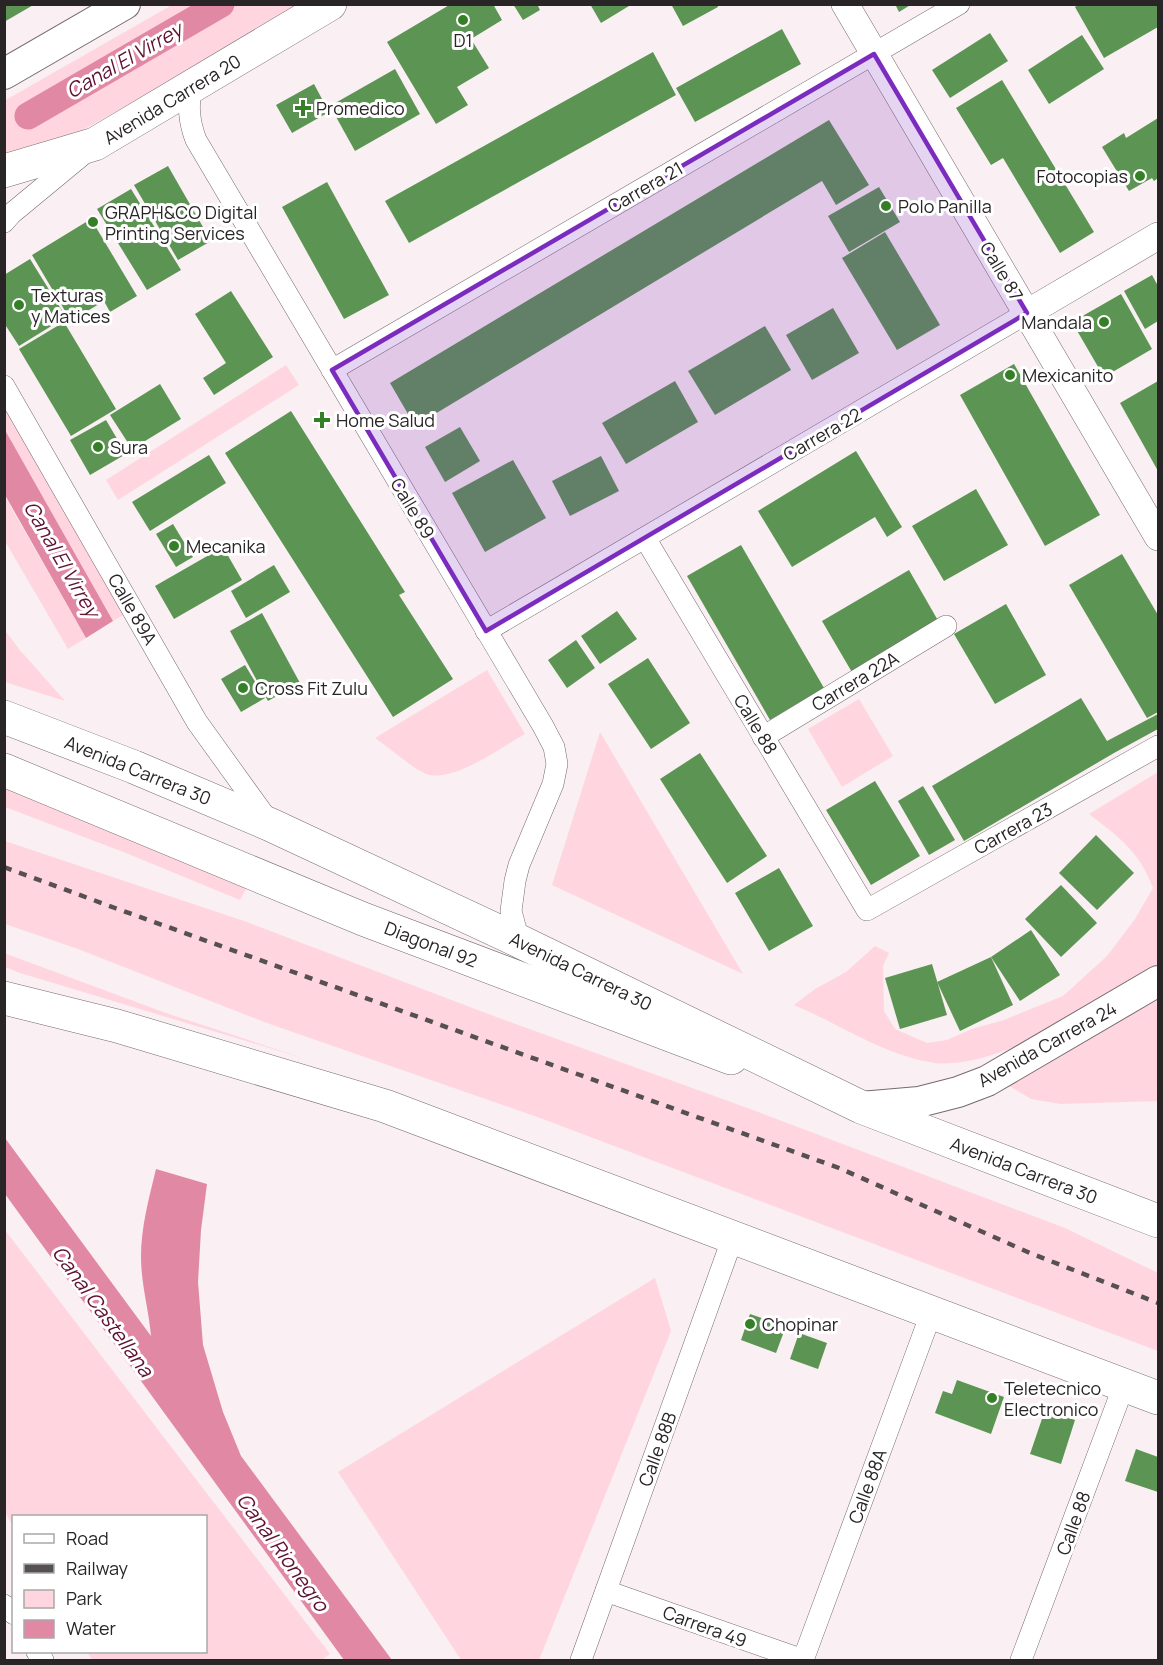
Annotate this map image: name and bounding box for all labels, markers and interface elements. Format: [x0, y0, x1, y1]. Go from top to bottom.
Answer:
marker: D1 [456, 13, 470, 27]
water label: Canal El Virrey [61, 15, 189, 104]
place label: D1 [453, 28, 473, 52]
street label: Avenida Carrera 20 [99, 49, 245, 149]
place label: Promedico [316, 96, 405, 120]
marker: Promedico [294, 99, 312, 117]
street label: Carrera 21 [603, 156, 687, 218]
place label: Fotocopias [1036, 164, 1128, 188]
marker: Fotocopias [1133, 169, 1147, 183]
place label: Polo Panilla [898, 194, 992, 218]
marker: Polo Panilla [879, 199, 893, 213]
place label: GRAPH&CO Digital Printing Services [105, 200, 257, 245]
marker: GRAPH&CO Digital Printing Services [86, 215, 100, 229]
street label: Calle 87 [975, 237, 1029, 305]
place label: Texturas y Matices [31, 283, 110, 328]
marker: Texturas y Matices [12, 298, 26, 312]
place label: Mandala [1021, 310, 1092, 334]
marker: Mandala [1097, 315, 1111, 329]
place label: Mexicanito [1022, 363, 1113, 387]
marker: Mexicanito [1003, 368, 1017, 382]
street label: Carrera 22 [779, 402, 865, 466]
place label: Home Salud [336, 408, 435, 432]
marker: Home Salud [313, 411, 331, 429]
place label: Sura [110, 435, 148, 459]
marker: Sura [91, 440, 105, 454]
street label: Calle 89 [385, 473, 441, 543]
water label: Canal El Virrey [18, 496, 107, 624]
place label: Mecanika [186, 534, 265, 558]
marker: Mecanika [167, 539, 181, 553]
street label: Calle 89A [103, 569, 163, 649]
street label: Carrera 22A [807, 645, 903, 716]
place label: Cross Fit Zulu [255, 676, 368, 700]
marker: Cross Fit Zulu [236, 681, 250, 695]
street label: Calle 88 [729, 689, 783, 759]
street label: Avenida Carrera 30 [61, 730, 215, 810]
street label: Carrera 23 [970, 797, 1056, 859]
street label: Diagonal 92 [381, 915, 481, 973]
street label: Avenida Carrera 30 [506, 926, 656, 1016]
street label: Avenida Carrera 24 [973, 996, 1121, 1092]
street label: Avenida Carrera 30 [947, 1131, 1101, 1209]
water label: Canal Castellana [46, 1240, 160, 1383]
place label: Chopinar [762, 1312, 839, 1336]
marker: Chopinar [743, 1317, 757, 1331]
place label: Teletecnico Electronico [1004, 1376, 1101, 1421]
marker: Teletecnico Electronico [985, 1391, 999, 1405]
street label: Calle 88B [632, 1409, 682, 1489]
street label: Calle 88A [842, 1445, 892, 1527]
water label: Canal Rionegro [231, 1487, 336, 1618]
street label: Calle 88 [1050, 1488, 1096, 1558]
legend [12, 1515, 207, 1653]
text: Road [66, 1526, 109, 1550]
text: Railway [66, 1556, 128, 1580]
text: Park [66, 1586, 103, 1610]
street label: Carrera 49 [660, 1600, 750, 1652]
text: Water [66, 1616, 116, 1640]

